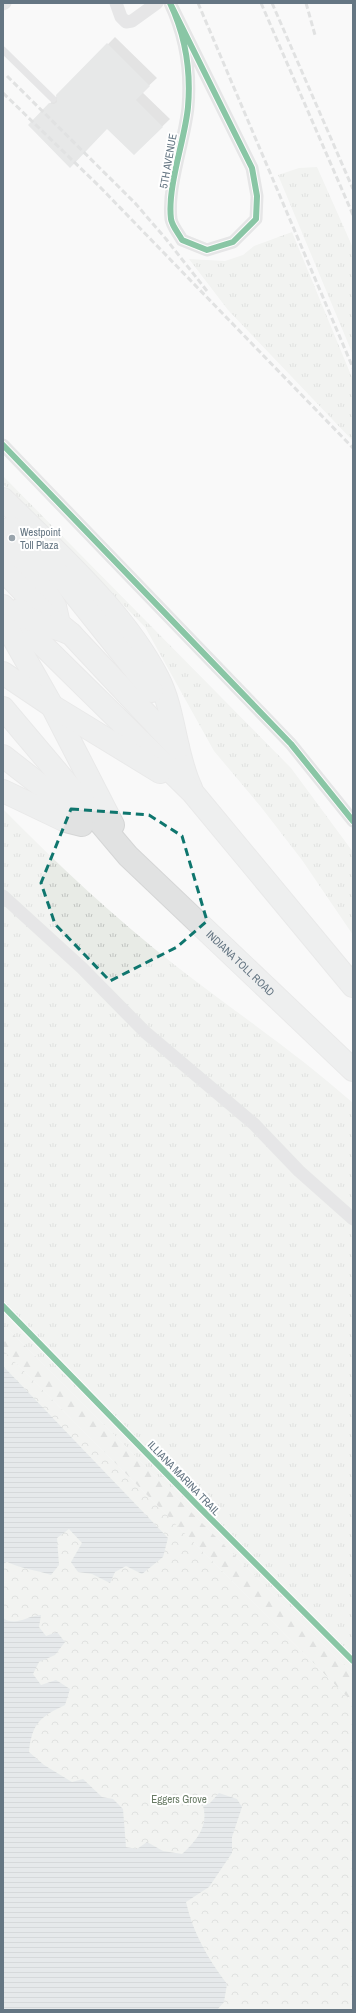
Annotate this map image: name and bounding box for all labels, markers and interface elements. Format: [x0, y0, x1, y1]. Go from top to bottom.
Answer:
street label: 5TH AVENUE [156, 132, 180, 190]
place label: Westpoint Toll Plaza [20, 525, 61, 552]
marker: Westpoint Toll Plaza [7, 533, 17, 543]
street label: INDIANA TOLL ROAD [203, 927, 278, 999]
street label: ILLIANA MARINA TRAIL [145, 1438, 223, 1518]
park label: Eggers Grove [151, 1792, 207, 1806]

